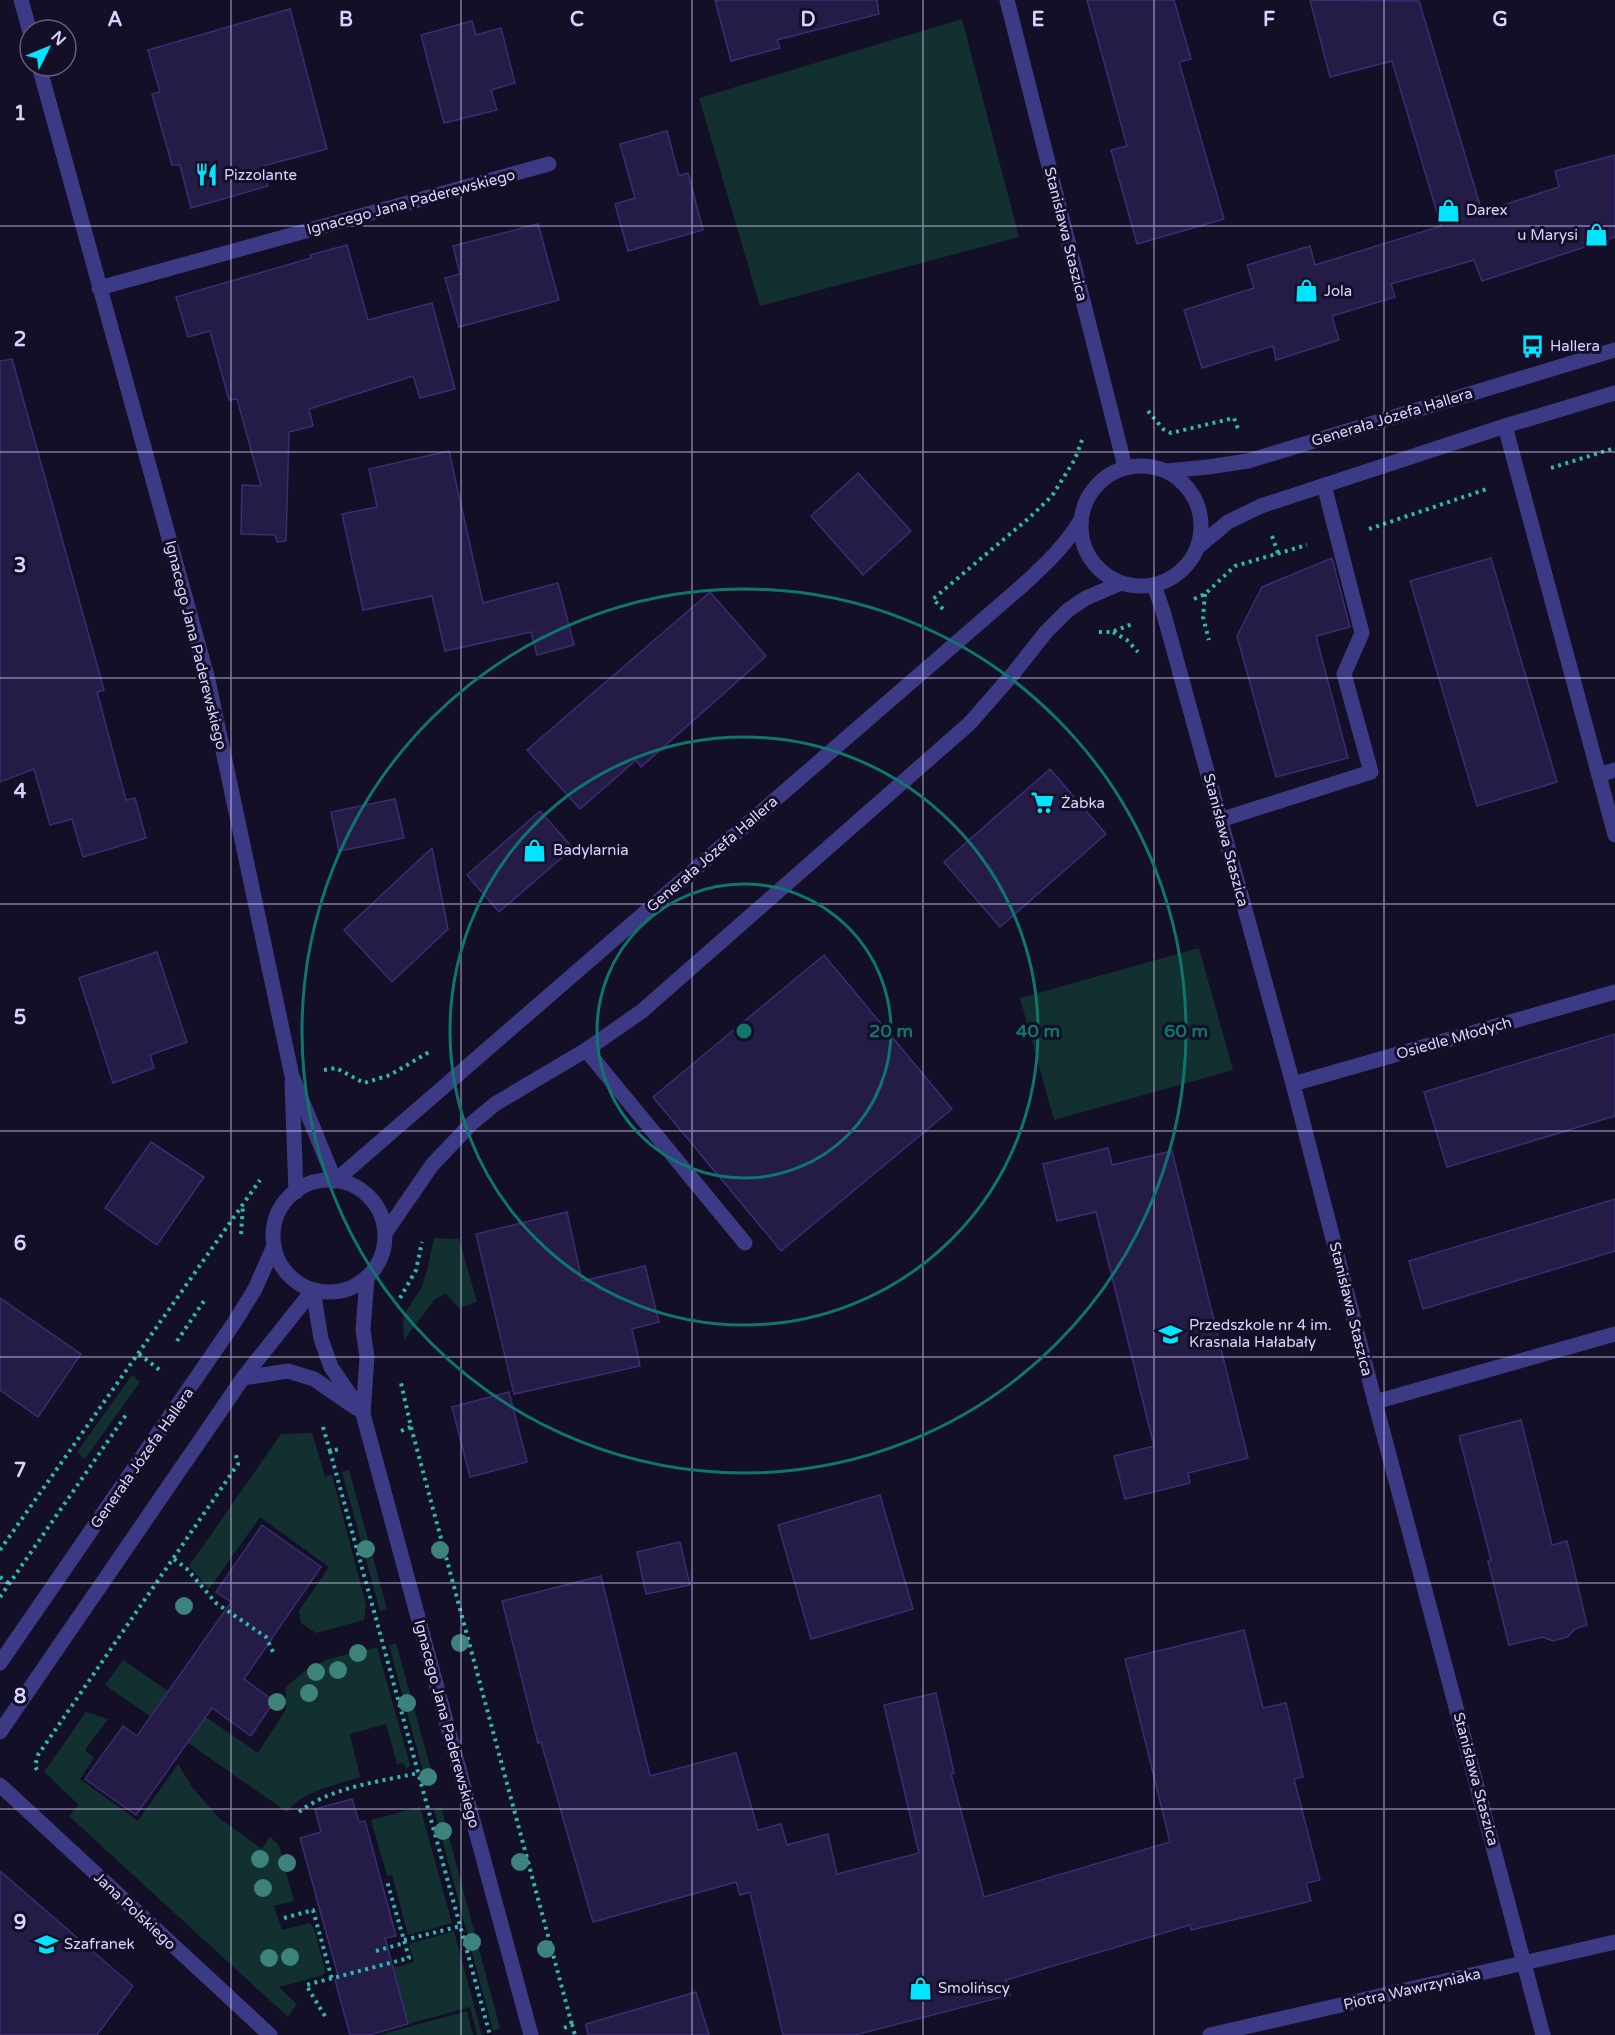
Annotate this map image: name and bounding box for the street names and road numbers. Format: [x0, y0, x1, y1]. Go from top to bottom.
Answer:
street label: Ignacego Jana Paderewskiego [305, 165, 517, 239]
street label: Stanisława Staszica [1041, 165, 1091, 303]
street label: Generała Józefa Hallera [1309, 384, 1475, 450]
street label: Ignacego Jana Paderewskiego [161, 539, 231, 751]
street label: Stanisława Staszica [1200, 771, 1252, 909]
street label: Generała Józefa Hallera [643, 792, 781, 916]
street label: Osiedle Młodych [1394, 1013, 1514, 1063]
street label: Stanisława Staszica [1326, 1240, 1376, 1378]
street label: Generała Józefa Hallera [87, 1384, 197, 1532]
street label: Ignacego Jana Paderewskiego [410, 1618, 484, 1830]
street label: Stanisława Staszica [1450, 1710, 1502, 1848]
street label: Jana Polskiego [90, 1868, 180, 1954]
street label: Piotra Wawrzyniaka [1342, 1964, 1482, 2014]

